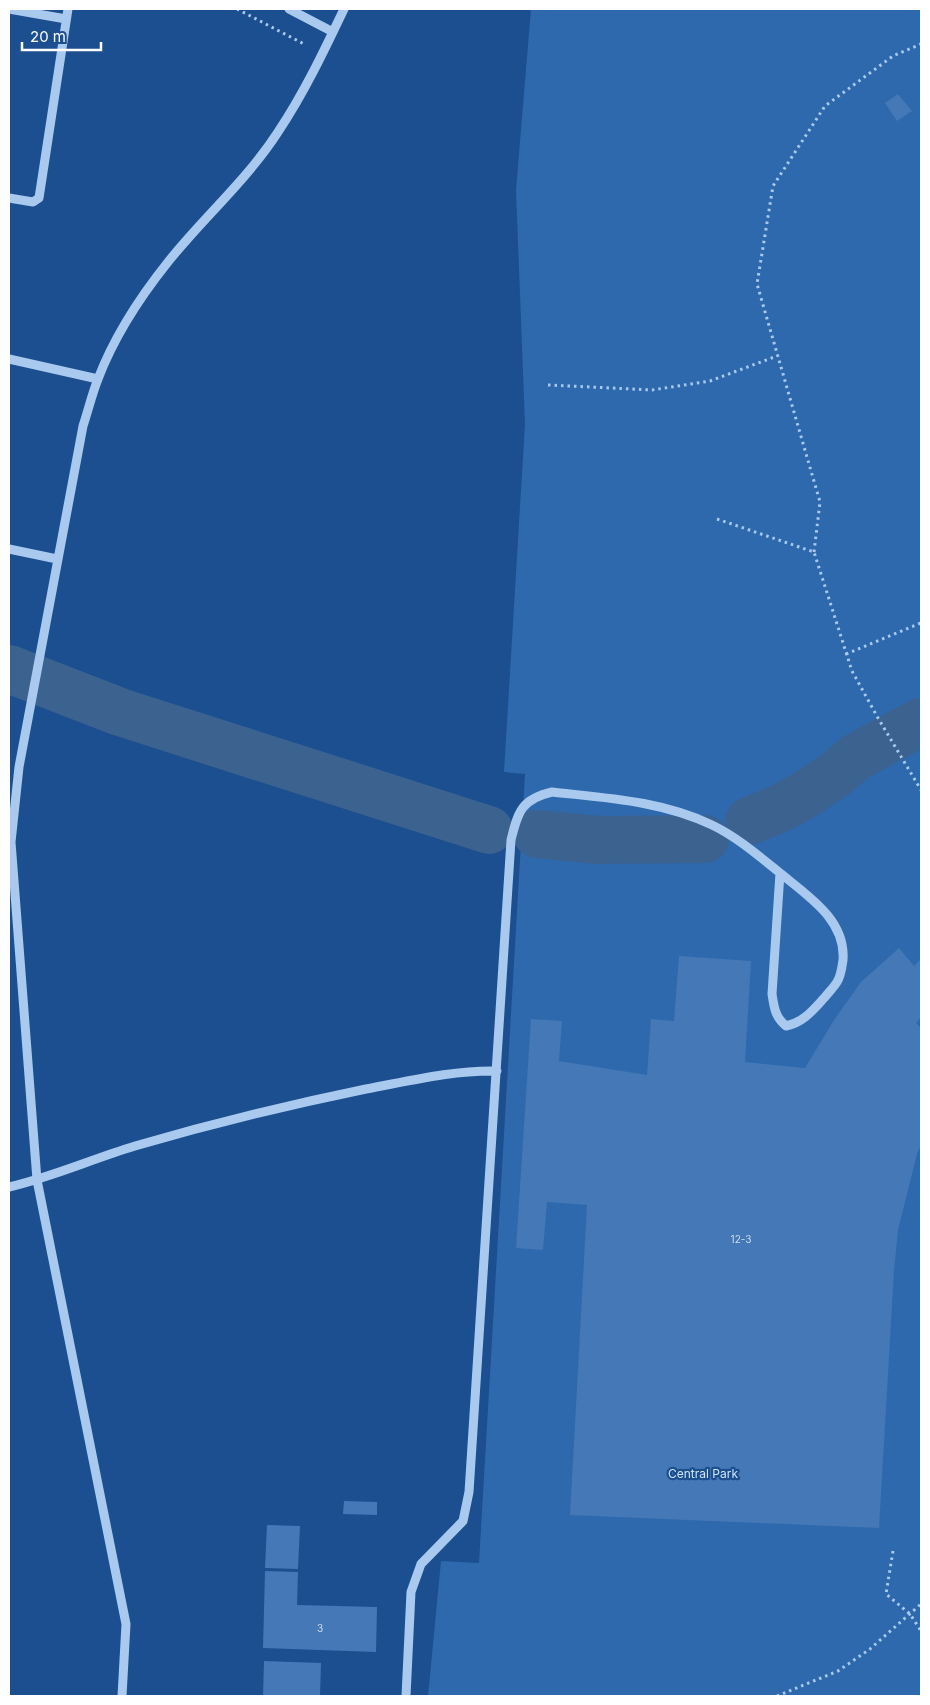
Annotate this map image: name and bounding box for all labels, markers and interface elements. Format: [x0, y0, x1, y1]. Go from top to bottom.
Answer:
scale bar [22, 20, 101, 52]
text: 20 m [30, 27, 66, 46]
house number: 12-3 [731, 1233, 751, 1245]
park label: Central Park [668, 1466, 738, 1481]
house number: 3 [317, 1622, 323, 1634]

